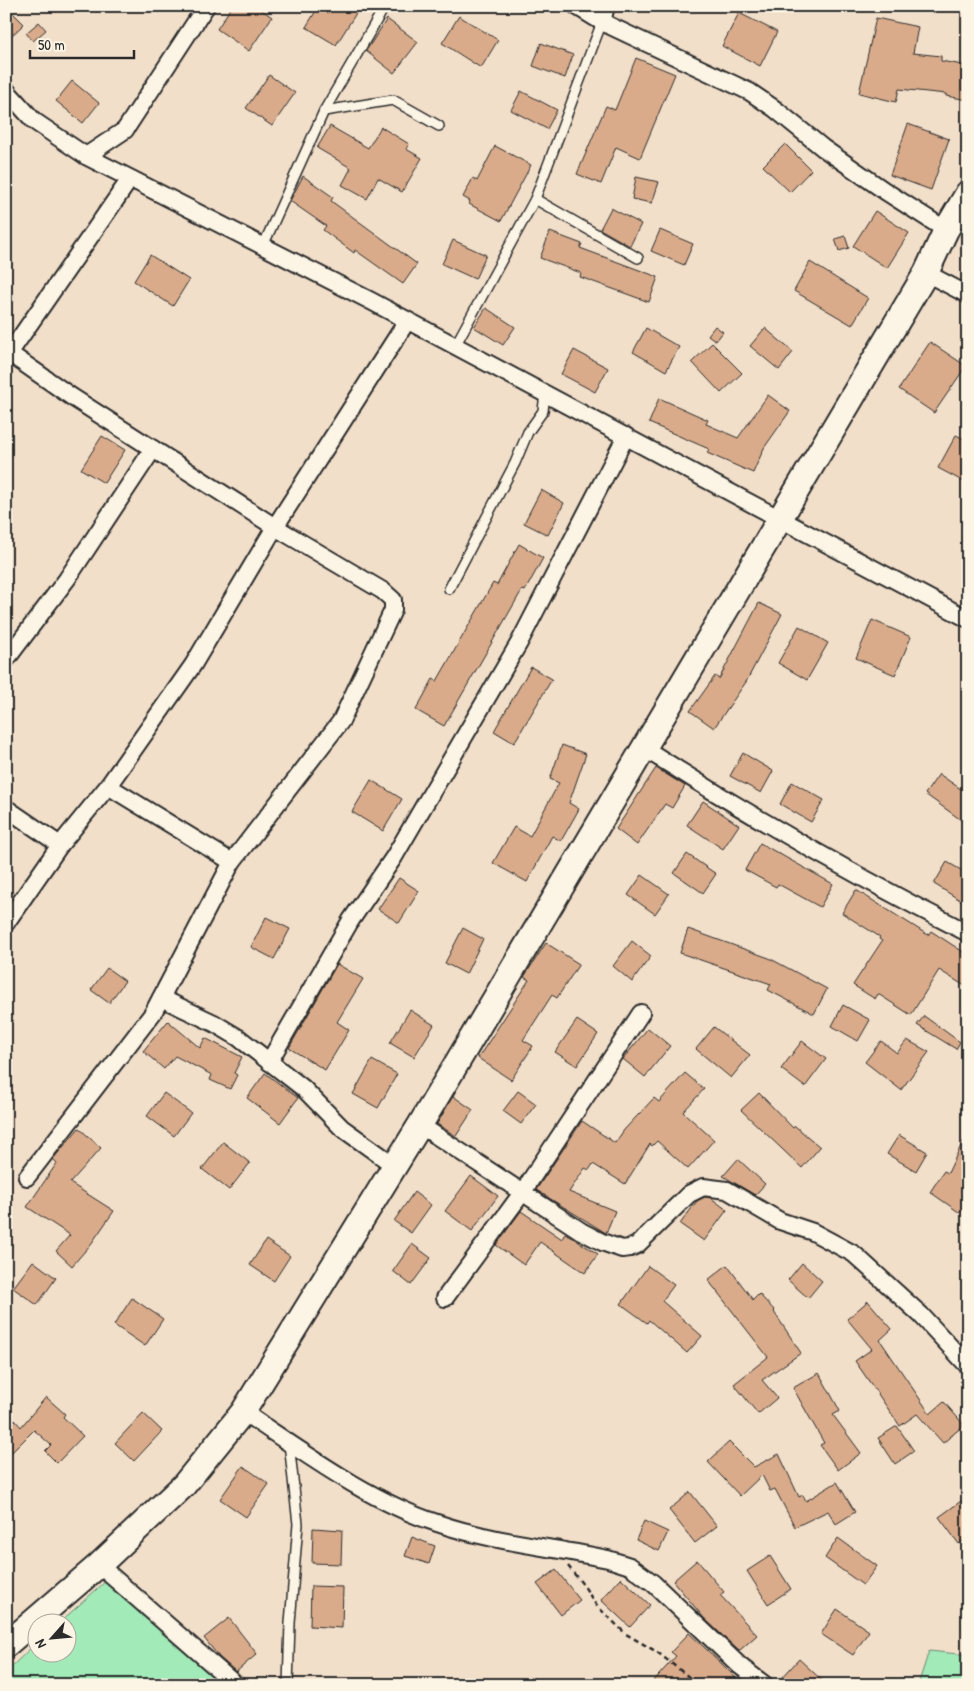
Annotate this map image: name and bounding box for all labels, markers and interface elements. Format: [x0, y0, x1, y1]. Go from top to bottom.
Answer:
scale bar [30, 28, 134, 60]
text: 50 m [38, 34, 65, 55]
north arrow [28, 1614, 78, 1664]
text: N [30, 1636, 50, 1652]

